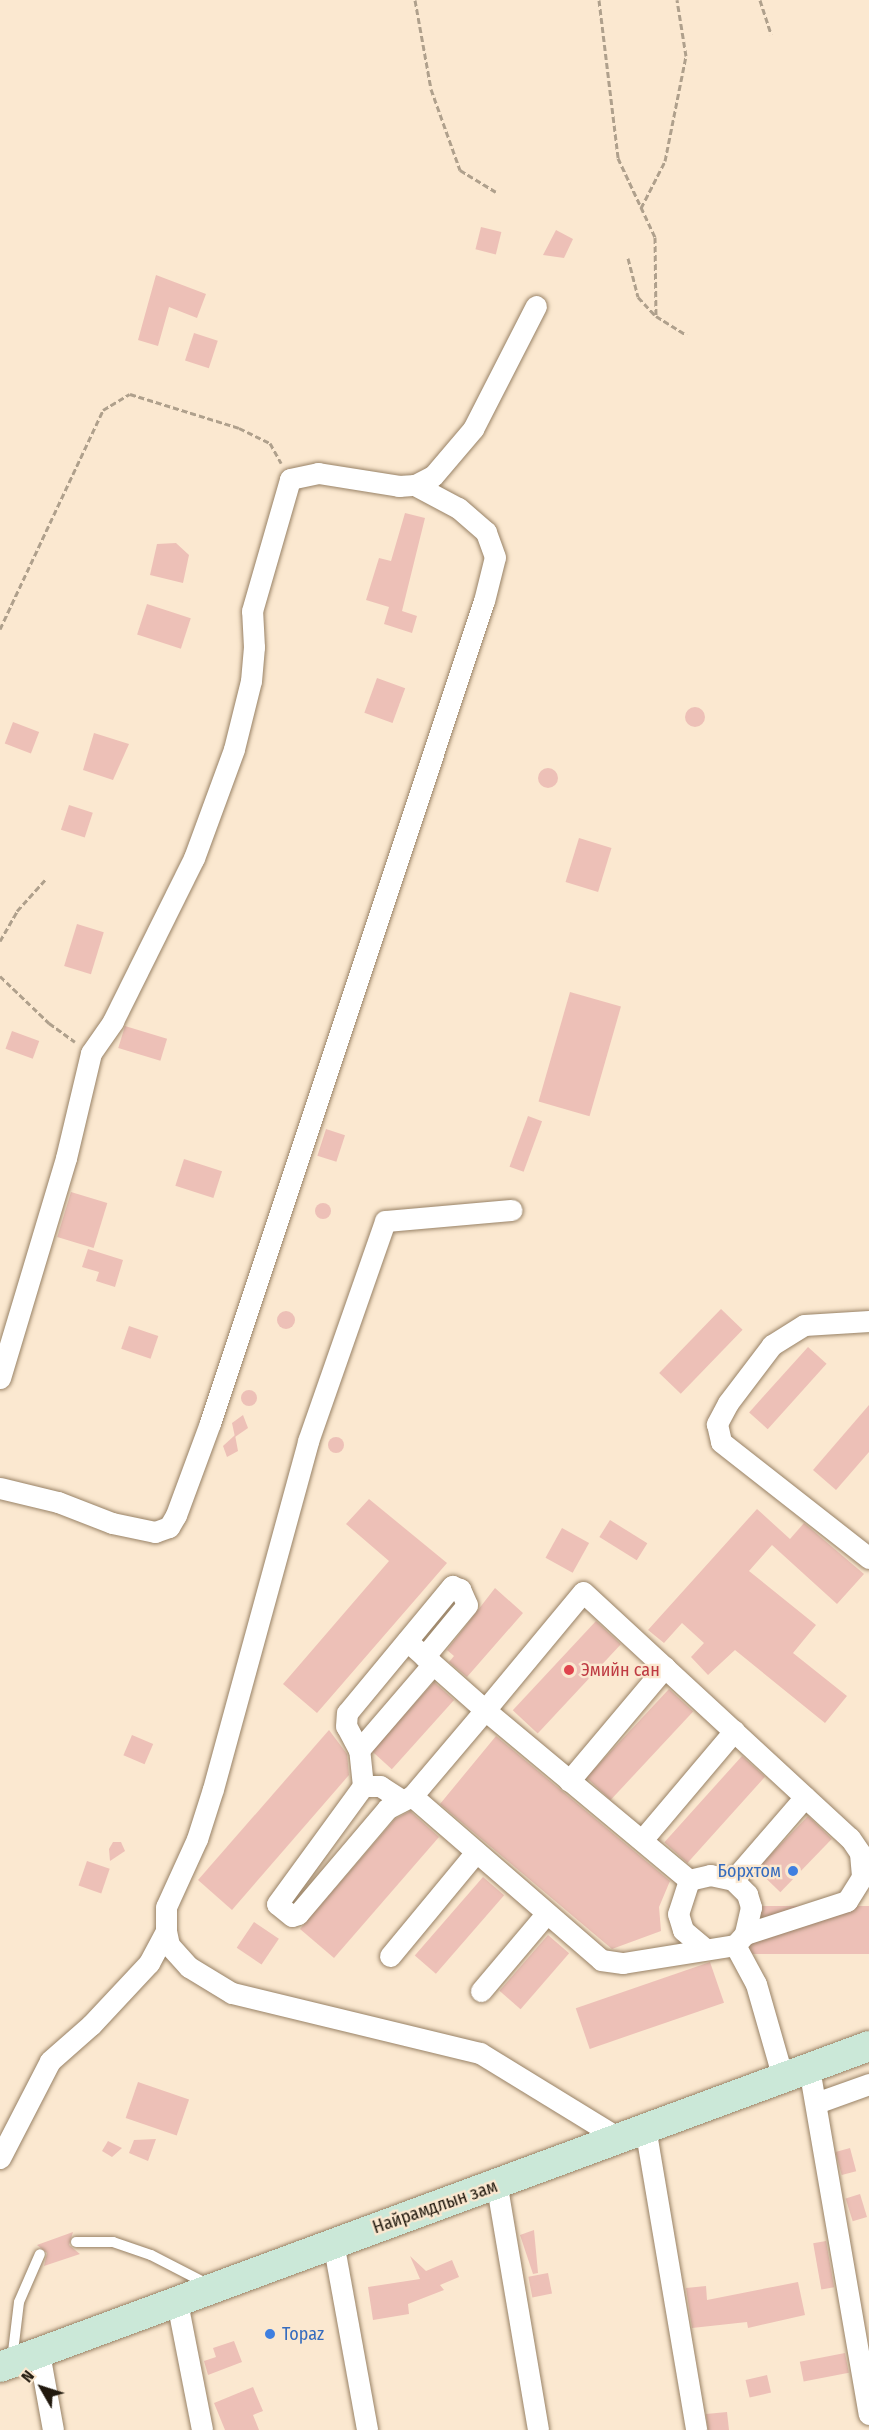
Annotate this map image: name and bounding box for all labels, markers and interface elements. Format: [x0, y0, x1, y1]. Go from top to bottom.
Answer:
place label: Эмийн сан [581, 1659, 660, 1681]
marker: Эмийн сан [562, 1663, 576, 1677]
place label: Борхтом [718, 1860, 781, 1882]
marker: Борхтом [786, 1864, 800, 1878]
street label: Найрамдлын зам [370, 2176, 500, 2238]
place label: Topaz [282, 2323, 324, 2345]
marker: Topaz [263, 2327, 277, 2341]
north arrow [12, 2358, 72, 2418]
text: N [17, 2367, 38, 2386]

